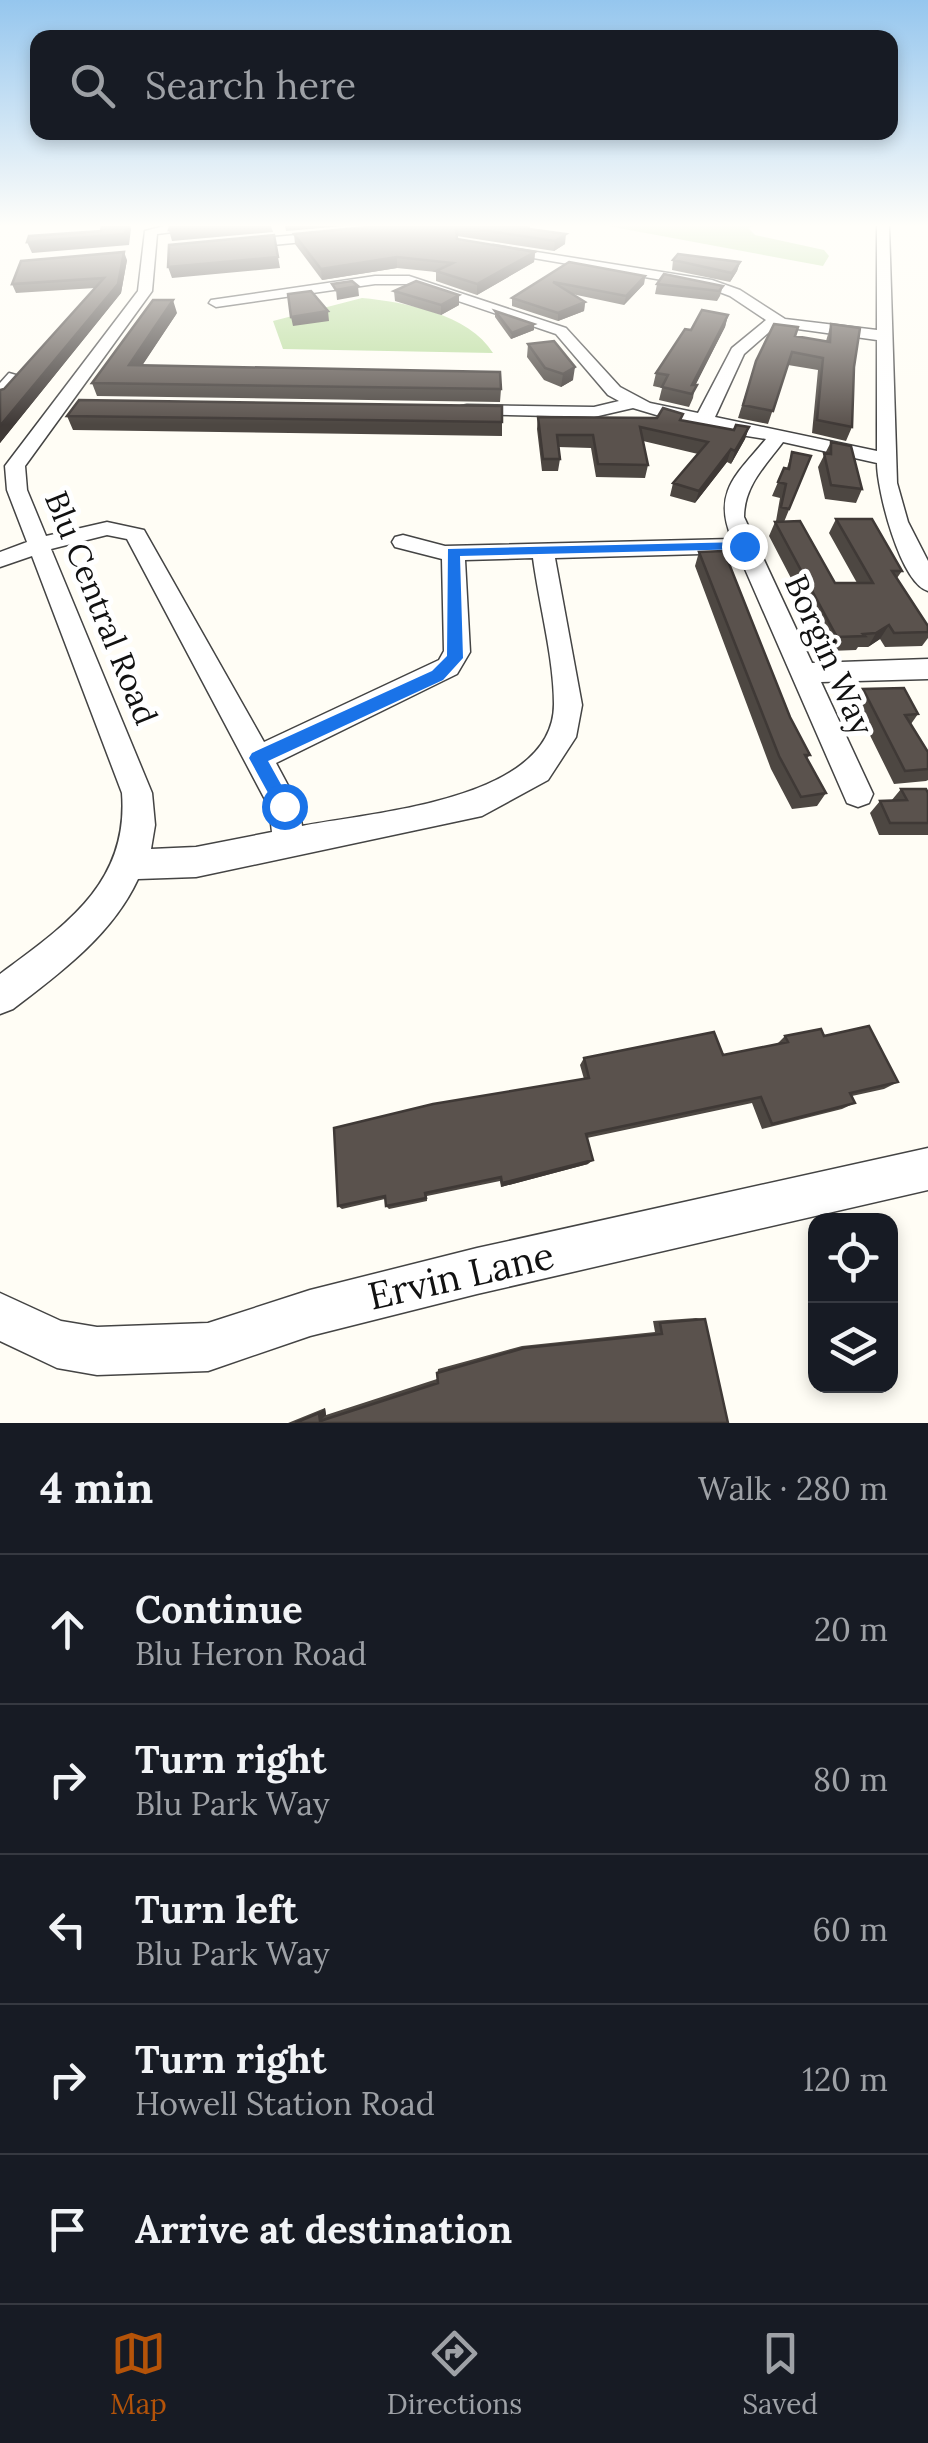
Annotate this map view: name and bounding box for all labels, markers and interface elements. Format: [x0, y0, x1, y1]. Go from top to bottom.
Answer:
search box [30, 30, 898, 140]
icon: search [65, 58, 120, 113]
text: Search here [145, 61, 356, 109]
street label: Blu Central Road [36, 485, 167, 731]
route end [722, 524, 768, 570]
street label: Borgin Way [776, 568, 883, 741]
route start [262, 784, 308, 830]
map controls [808, 1213, 898, 1393]
button: locate [808, 1213, 898, 1303]
street label: Ervin Lane [363, 1230, 558, 1320]
button: layers [808, 1303, 898, 1393]
text: 4 min [40, 1461, 153, 1515]
text: Walk · 280 m [698, 1468, 888, 1509]
text: Continue [135, 1585, 303, 1633]
icon: ahead [40, 1602, 95, 1657]
text: 20 m [814, 1609, 888, 1650]
text: Blu Heron Road [135, 1633, 367, 1674]
text: Turn right [135, 1735, 326, 1783]
icon: right [40, 1752, 95, 1807]
text: 80 m [813, 1759, 888, 1800]
text: Blu Park Way [135, 1783, 330, 1824]
text: Turn left [135, 1885, 298, 1933]
icon: left [40, 1902, 95, 1957]
text: 60 m [813, 1909, 888, 1950]
text: Blu Park Way [135, 1933, 330, 1974]
text: Turn right [135, 2035, 326, 2083]
icon: right [40, 2052, 95, 2107]
text: 120 m [802, 2059, 888, 2100]
text: Howell Station Road [135, 2083, 435, 2124]
icon: arrive [40, 2202, 95, 2257]
text: Arrive at destination [135, 2205, 512, 2253]
tab: Map [110, 2326, 167, 2422]
tab: Directions [387, 2326, 522, 2422]
tab: Saved [742, 2326, 818, 2422]

